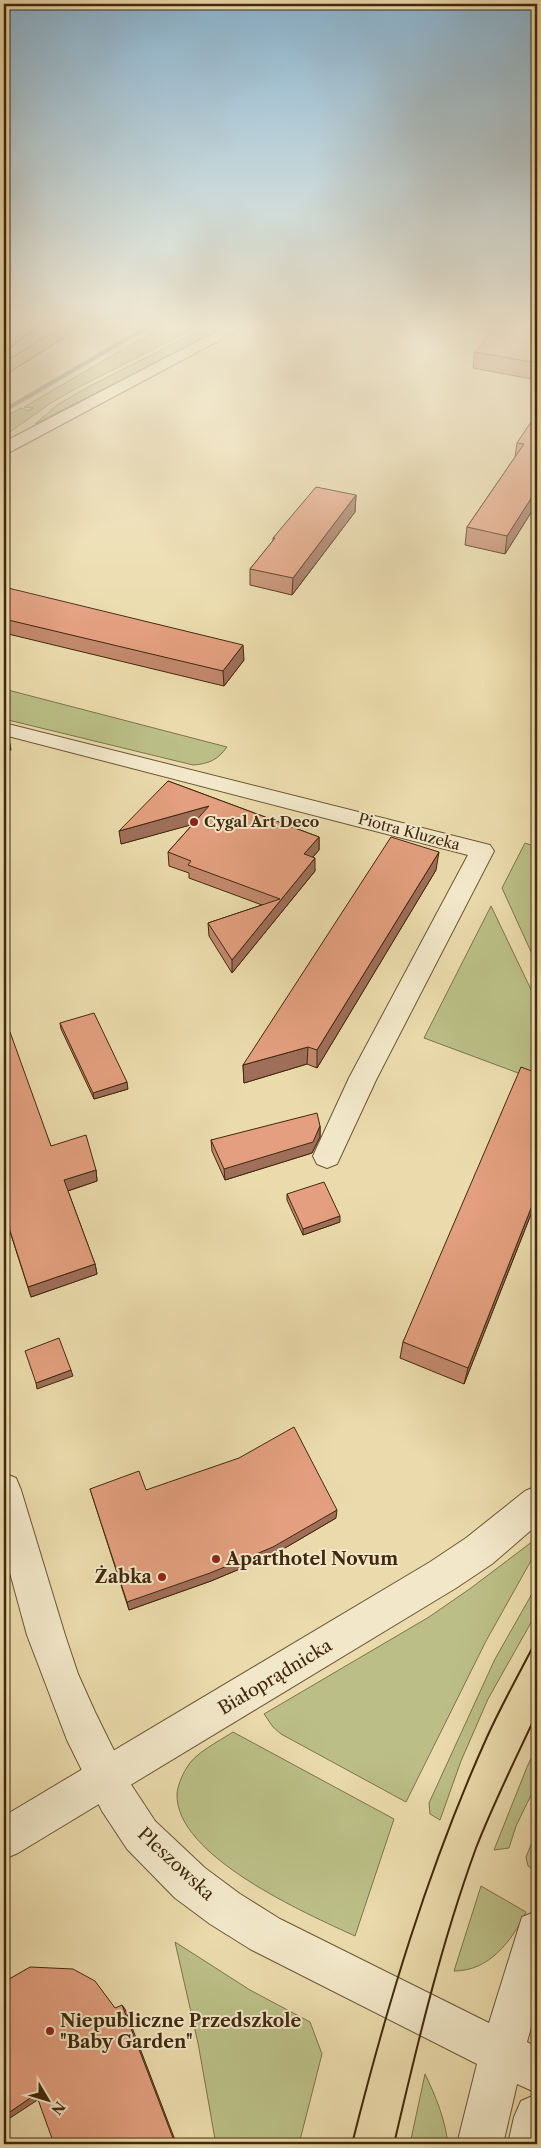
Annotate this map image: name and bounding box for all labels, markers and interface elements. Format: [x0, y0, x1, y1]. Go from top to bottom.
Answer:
street label: Piotra Kluzeka [356, 809, 462, 854]
place label: Cygal Art Deco [204, 812, 319, 831]
marker: Cygal Art Deco [188, 816, 200, 828]
place label: Aparthotel Novum [225, 1548, 398, 1570]
marker: Aparthotel Novum [210, 1553, 222, 1565]
place label: Żabka [95, 1565, 153, 1588]
marker: Żabka [156, 1571, 168, 1583]
street label: Białoprądnicka [214, 1634, 336, 1720]
street label: Pleszowska [133, 1823, 219, 1905]
place label: Niepubliczne Przedszkole "Baby Garden" [60, 2010, 302, 2053]
marker: Niepubliczne Przedszkole "Baby Garden" [44, 2025, 56, 2037]
north arrow [22, 2076, 72, 2126]
text: N [47, 2098, 69, 2118]

